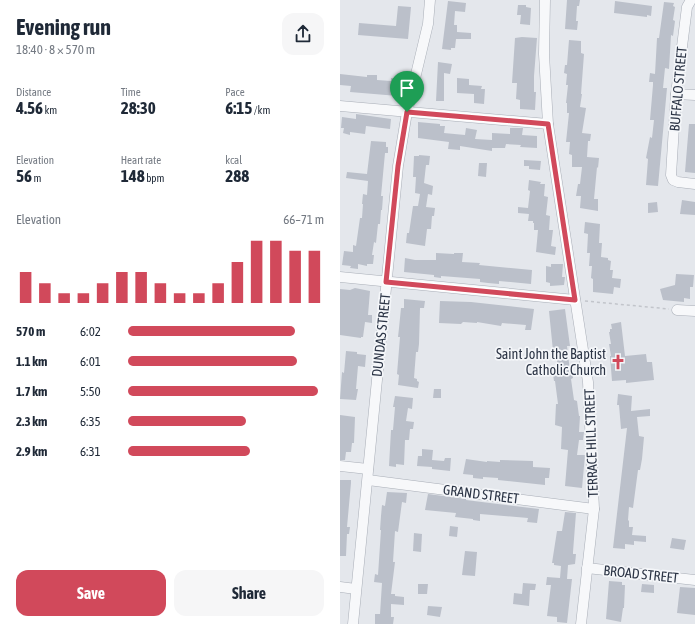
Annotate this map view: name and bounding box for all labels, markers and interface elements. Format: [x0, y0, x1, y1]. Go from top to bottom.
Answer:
button: share [282, 13, 324, 55]
text: Evening run [16, 14, 111, 40]
text: 18:40 · 8 × 570 m [16, 42, 95, 57]
street label: BUFFALO STREET [666, 46, 690, 132]
pin [390, 71, 424, 112]
icon: arrive [396, 77, 418, 99]
text: Distance [16, 86, 51, 98]
text: Time [121, 86, 141, 98]
text: Pace [225, 86, 245, 98]
text: 4.56 [16, 98, 43, 118]
text: 28:30 [121, 98, 156, 118]
text: 6:15 [225, 98, 252, 118]
text: km [43, 104, 57, 116]
text: /km [252, 104, 270, 116]
text: Elevation [16, 154, 54, 166]
text: Heart rate [121, 154, 161, 166]
text: kcal [225, 154, 242, 166]
text: 56 [16, 166, 32, 186]
text: 148 [121, 166, 145, 186]
text: 288 [225, 166, 249, 186]
text: m [32, 172, 41, 184]
text: bpm [145, 172, 165, 184]
text: Elevation [16, 212, 61, 227]
text: 66–71 m [283, 212, 324, 227]
street label: DUNDAS STREET [369, 292, 393, 378]
text: 570 m [16, 324, 45, 339]
text: 6:02 [80, 324, 101, 339]
place label: Saint John the Baptist Catholic Church [496, 346, 606, 378]
church icon: Saint John the Baptist Catholic Church [609, 353, 627, 371]
text: 1.1 km [16, 354, 47, 369]
text: 6:01 [80, 354, 101, 369]
text: 1.7 km [16, 384, 47, 399]
text: 5:50 [80, 384, 101, 399]
street label: TERRACE HILL STREET [581, 388, 601, 498]
text: 2.3 km [16, 414, 47, 429]
text: 6:35 [80, 414, 101, 429]
text: 2.9 km [16, 444, 47, 459]
text: 6:31 [80, 444, 101, 459]
street label: GRAND STREET [442, 481, 520, 507]
street label: BROAD STREET [603, 562, 679, 586]
button: Save [16, 570, 166, 616]
button: Share [174, 570, 324, 616]

